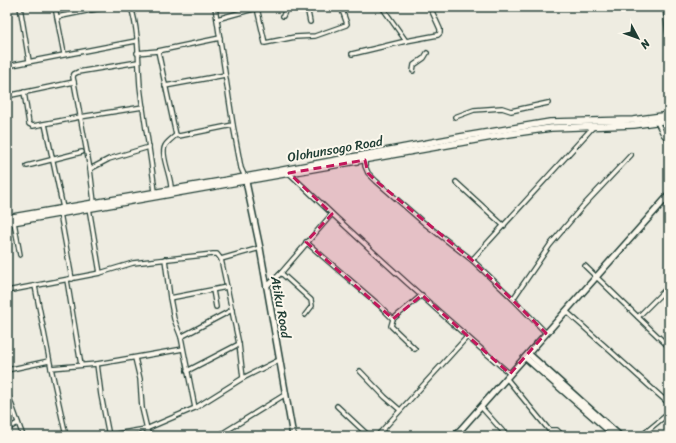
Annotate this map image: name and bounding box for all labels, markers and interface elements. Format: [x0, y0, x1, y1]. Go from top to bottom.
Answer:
north arrow [618, 18, 658, 58]
text: N [635, 34, 655, 54]
street label: Olohunsogo Road [286, 129, 386, 169]
street label: Atiku Road [264, 273, 298, 341]

